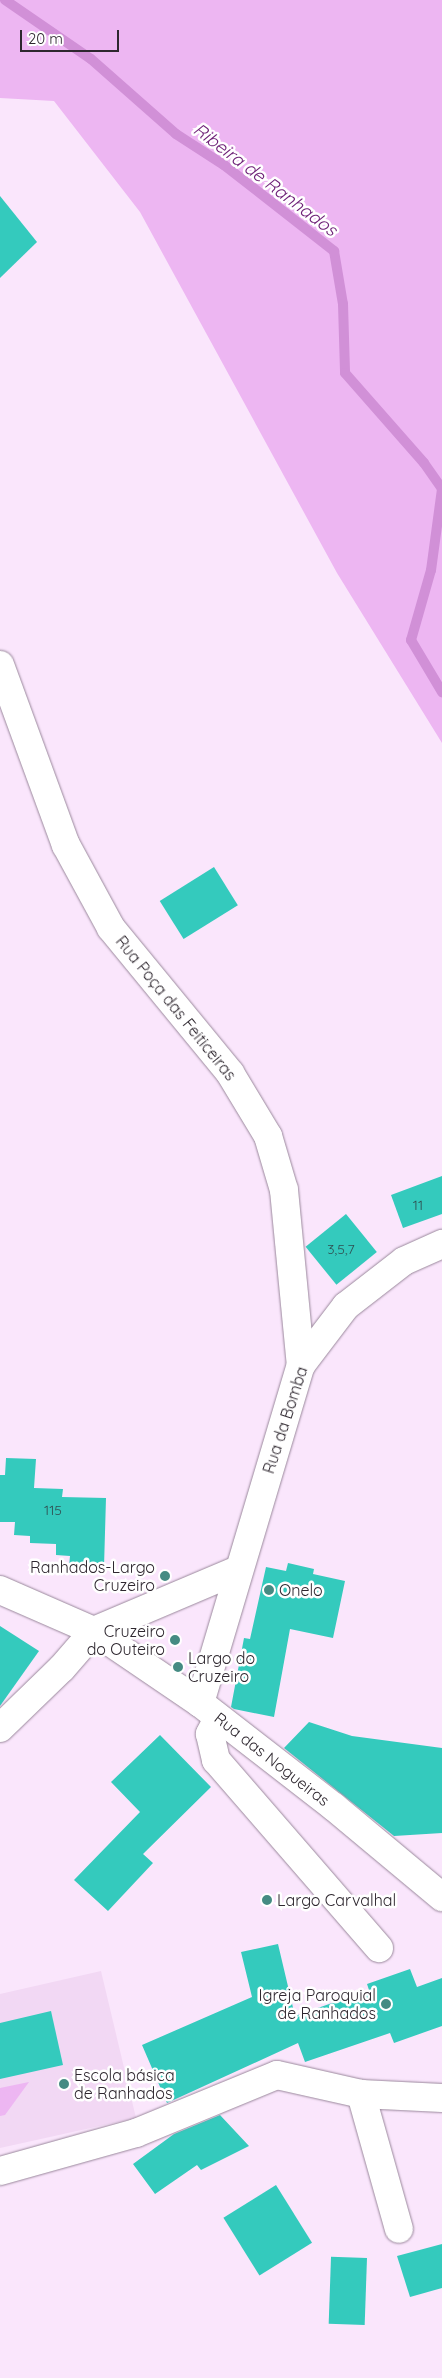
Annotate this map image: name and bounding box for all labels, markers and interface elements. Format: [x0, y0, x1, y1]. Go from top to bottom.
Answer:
scale bar [22, 20, 121, 52]
text: 20 m [28, 29, 63, 48]
water label: Ribeira de Ranhados [189, 119, 341, 241]
street label: Rua Poça das Feiticeiras [112, 932, 240, 1084]
house number: 11 [413, 1197, 423, 1213]
house number: 3,5,7 [327, 1241, 355, 1257]
street label: Rua da Bomba [259, 1364, 311, 1476]
house number: 115 [44, 1502, 62, 1518]
place label: Ranhados-Largo Cruzeiro [30, 1557, 155, 1595]
marker: Ranhados-Largo Cruzeiro [159, 1570, 171, 1582]
place label: Onelo [279, 1580, 323, 1600]
marker: Onelo [263, 1584, 275, 1596]
place label: Cruzeiro do Outeiro [87, 1621, 165, 1659]
marker: Cruzeiro do Outeiro [169, 1634, 181, 1646]
place label: Largo do Cruzeiro [188, 1648, 255, 1686]
marker: Largo do Cruzeiro [172, 1661, 184, 1673]
street label: Rua das Nogueiras [211, 1708, 333, 1810]
place label: Largo Carvalhal [277, 1890, 396, 1910]
marker: Largo Carvalhal [261, 1894, 273, 1906]
place label: Igreja Paroquial de Ranhados [259, 1985, 376, 2023]
marker: Igreja Paroquial de Ranhados [380, 1998, 392, 2010]
place label: Escola básica de Ranhados [74, 2065, 175, 2103]
marker: Escola básica de Ranhados [58, 2078, 70, 2090]

